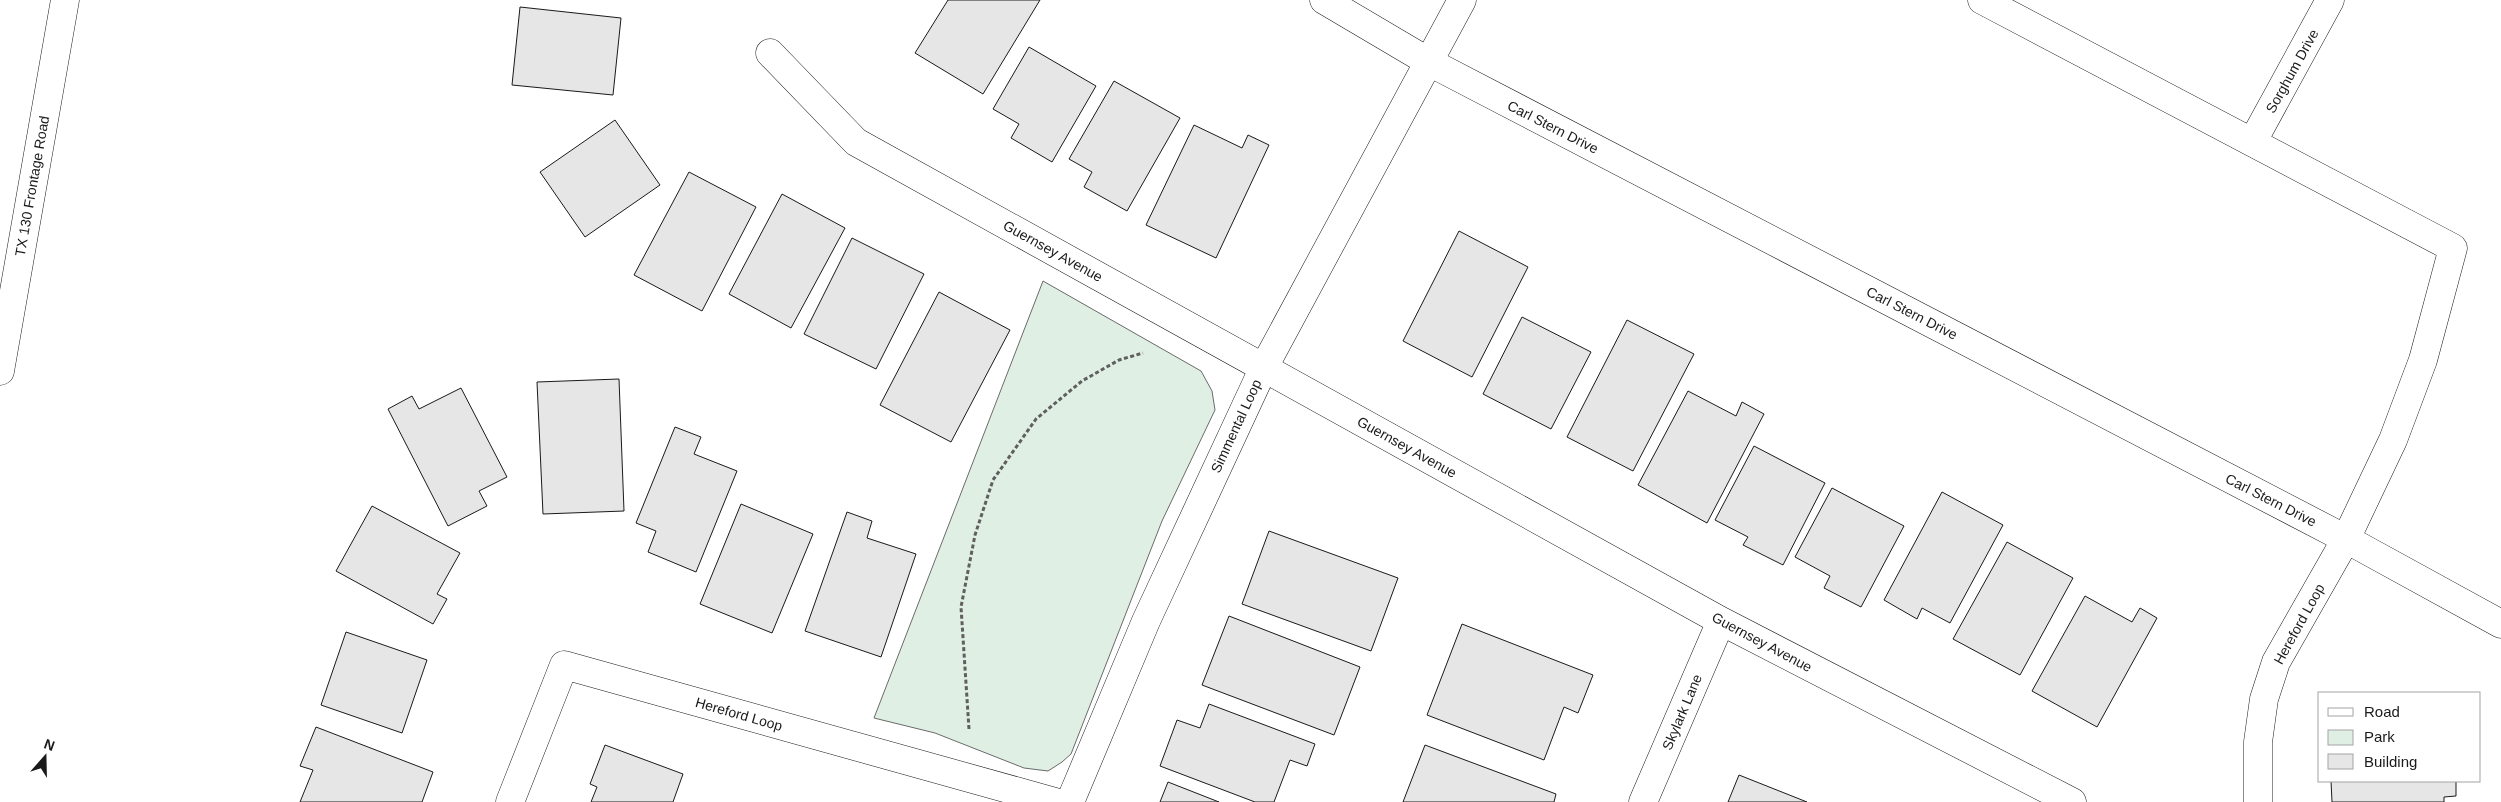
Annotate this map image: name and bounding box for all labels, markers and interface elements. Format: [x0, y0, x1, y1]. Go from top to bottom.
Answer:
street label: Sorghum Drive [2262, 26, 2322, 116]
street label: Carl Stern Drive [1505, 97, 1601, 157]
street label: TX 130 Frontage Road [12, 114, 52, 258]
street label: Guernsey Avenue [1001, 217, 1106, 285]
street label: Carl Stern Drive [1864, 283, 1960, 343]
street label: Simmental Loop [1207, 377, 1265, 475]
street label: Guernsey Avenue [1355, 413, 1460, 481]
street label: Carl Stern Drive [2223, 470, 2319, 530]
street label: Hereford Loop [2270, 581, 2328, 667]
street label: Guernsey Avenue [1709, 609, 1815, 675]
street label: Skylark Lane [1659, 671, 1705, 752]
legend [2318, 692, 2481, 782]
street label: Hereford Loop [694, 694, 784, 734]
text: Road [2364, 703, 2400, 720]
text: Park [2364, 728, 2395, 745]
north arrow [20, 732, 70, 782]
text: N [42, 736, 57, 754]
text: Building [2364, 753, 2417, 770]

